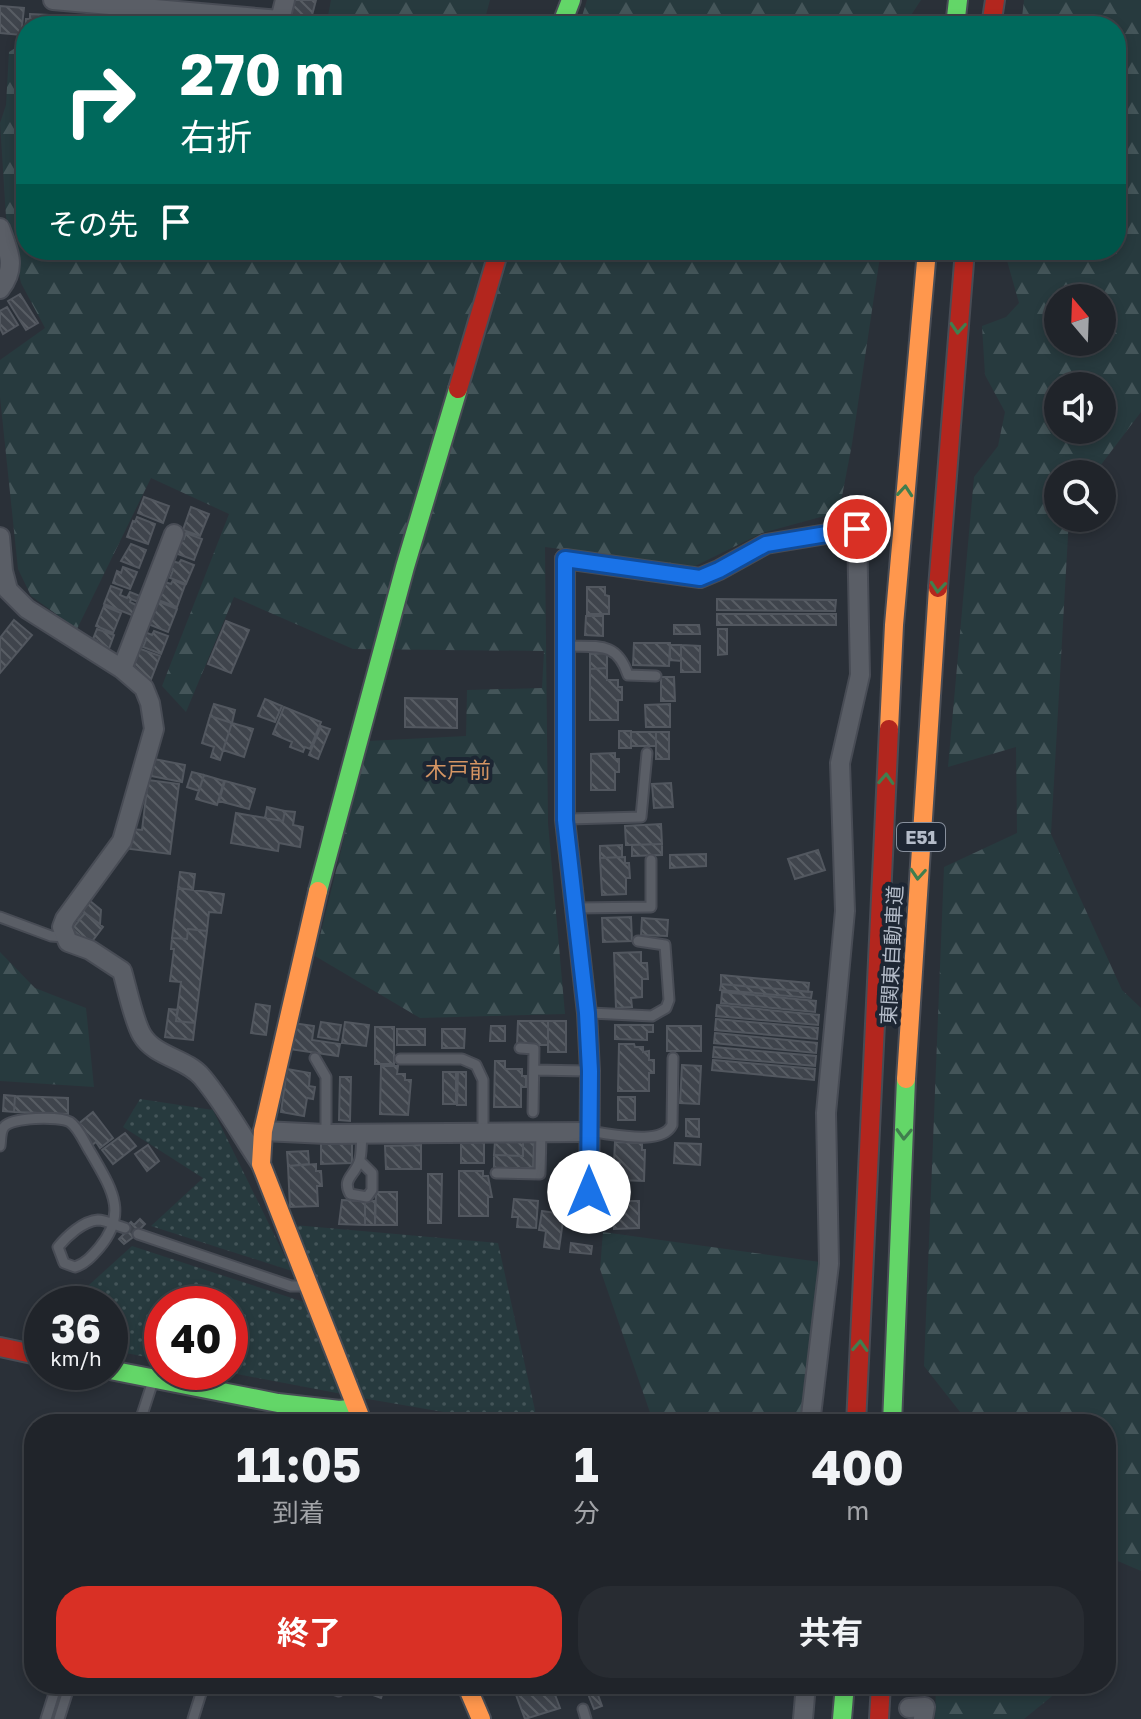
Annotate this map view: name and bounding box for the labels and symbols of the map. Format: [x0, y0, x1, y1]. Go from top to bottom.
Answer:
north arrow [1044, 284, 1116, 356]
one-way arrow [950, 322, 967, 335]
one-way arrow [897, 484, 914, 497]
pin [823, 495, 891, 563]
one-way arrow [930, 581, 947, 594]
district label: 木戸前 [425, 756, 491, 783]
one-way arrow [877, 772, 894, 785]
road number: E51 [897, 823, 945, 851]
one-way arrow [910, 868, 927, 881]
street label: 東関東自動車道 [875, 884, 907, 1026]
one-way arrow [896, 1128, 913, 1141]
position arrow [547, 1150, 631, 1234]
speed limit sign: 40 [144, 1286, 248, 1390]
one-way arrow [851, 1339, 868, 1352]

